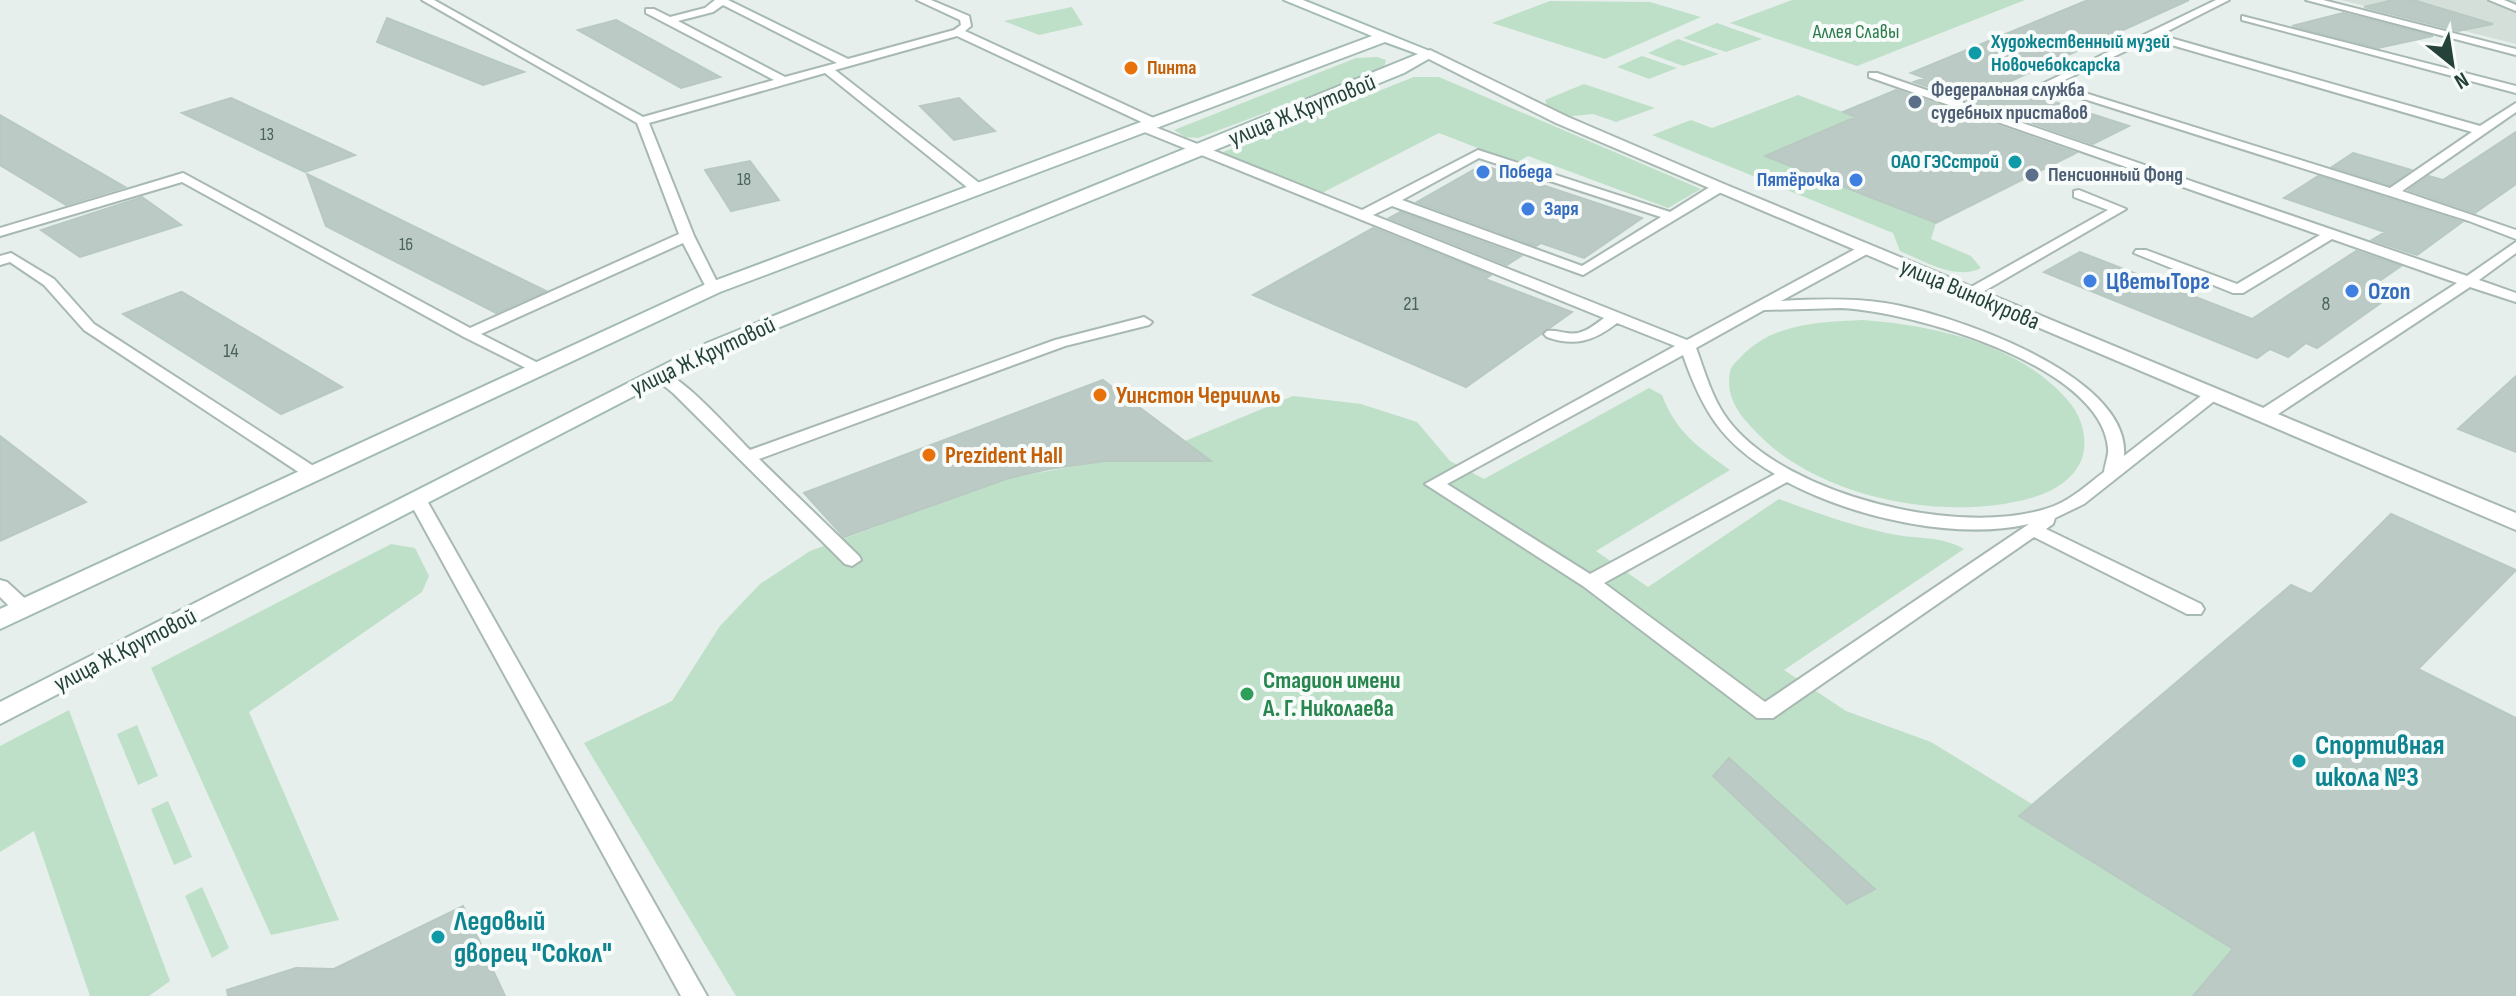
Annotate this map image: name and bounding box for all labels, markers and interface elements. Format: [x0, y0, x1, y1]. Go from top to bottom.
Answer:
park label: Аллея Славы [1812, 20, 1899, 44]
north arrow [2412, 24, 2492, 104]
place label: Художественный музей Новочебоксарска [1990, 30, 2170, 77]
marker: Художественный музей Новочебоксарска [1966, 44, 1984, 62]
place label: Пинта [1147, 56, 1197, 80]
marker: Пинта [1122, 59, 1140, 77]
text: N [2449, 65, 2473, 95]
street label: улица Ж.Крутовой [1224, 67, 1380, 153]
place label: Федеральная служба судебных приставов [1931, 78, 2088, 125]
marker: Федеральная служба судебных приставов [1906, 93, 1924, 111]
house number: 13 [260, 124, 274, 145]
place label: ОАО ГЭСстрой [1891, 150, 1999, 174]
marker: ОАО ГЭСстрой [2006, 153, 2024, 171]
place label: Победа [1499, 160, 1552, 184]
marker: Победа [1474, 163, 1492, 181]
place label: Пенсионный Фонд [2048, 163, 2183, 187]
marker: Пенсионный Фонд [2023, 166, 2041, 184]
place label: Пятёрочка [1757, 168, 1840, 192]
house number: 18 [737, 169, 751, 190]
marker: Пятёрочка [1847, 171, 1865, 189]
place label: Заря [1544, 197, 1579, 221]
marker: Заря [1519, 200, 1537, 218]
house number: 16 [399, 234, 413, 255]
street label: улица Винокурова [1896, 252, 2044, 336]
place label: ЦветыТорг [2106, 267, 2210, 296]
marker: ЦветыТорг [2081, 272, 2099, 290]
place label: Ozon [2368, 277, 2411, 306]
marker: Ozon [2343, 282, 2361, 300]
house number: 21 [1403, 292, 1419, 316]
house number: 8 [2322, 292, 2330, 316]
street label: улица Ж.Крутовой [626, 310, 780, 402]
house number: 14 [223, 339, 239, 363]
place label: Уинстон Черчилль [1116, 381, 1280, 410]
marker: Уинстон Черчилль [1091, 386, 1109, 404]
place label: Prezident Hall [945, 441, 1063, 470]
marker: Prezident Hall [920, 446, 938, 464]
street label: улица Ж.Крутовой [49, 602, 201, 698]
place label: Стадион имени А. Г. Николаева [1262, 666, 1401, 723]
marker: Стадион имени А. Г. Николаева [1238, 685, 1256, 703]
place label: Спортивная школа №3 [2315, 729, 2444, 794]
marker: Спортивная школа №3 [2290, 752, 2308, 770]
place label: Ледовый дворец "Сокол" [453, 905, 612, 970]
marker: Ледовый дворец "Сокол" [429, 928, 447, 946]

